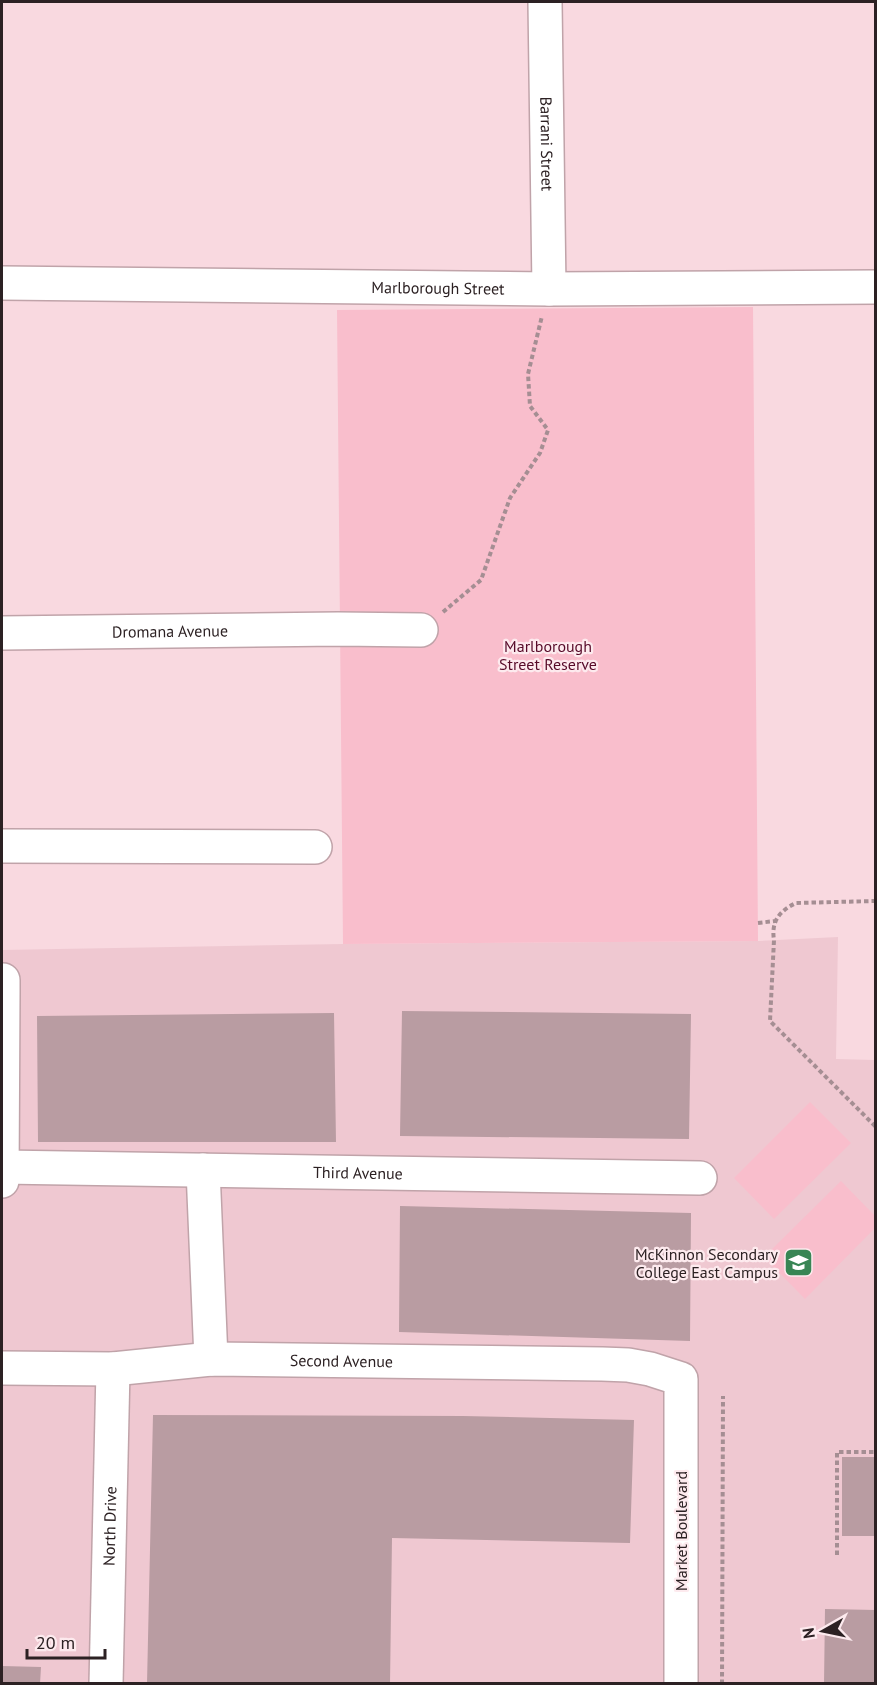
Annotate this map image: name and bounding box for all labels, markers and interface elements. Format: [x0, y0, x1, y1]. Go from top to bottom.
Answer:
street label: Barrani Street [536, 97, 558, 192]
street label: Marlborough Street [371, 277, 505, 299]
street label: Dromana Avenue [112, 620, 228, 642]
park label: Marlborough Street Reserve [499, 636, 597, 674]
street label: Third Avenue [313, 1162, 403, 1183]
place label: McKinnon Secondary College East Campus [635, 1244, 779, 1282]
school or university icon: McKinnon Secondary College East Campus [783, 1247, 815, 1279]
street label: Second Avenue [290, 1350, 393, 1371]
street label: Market Boulevard [671, 1471, 691, 1591]
street label: North Drive [99, 1486, 120, 1566]
north arrow [793, 1601, 853, 1661]
scale bar [27, 1622, 105, 1660]
text: N [797, 1627, 819, 1640]
text: 20 m [36, 1631, 75, 1654]

